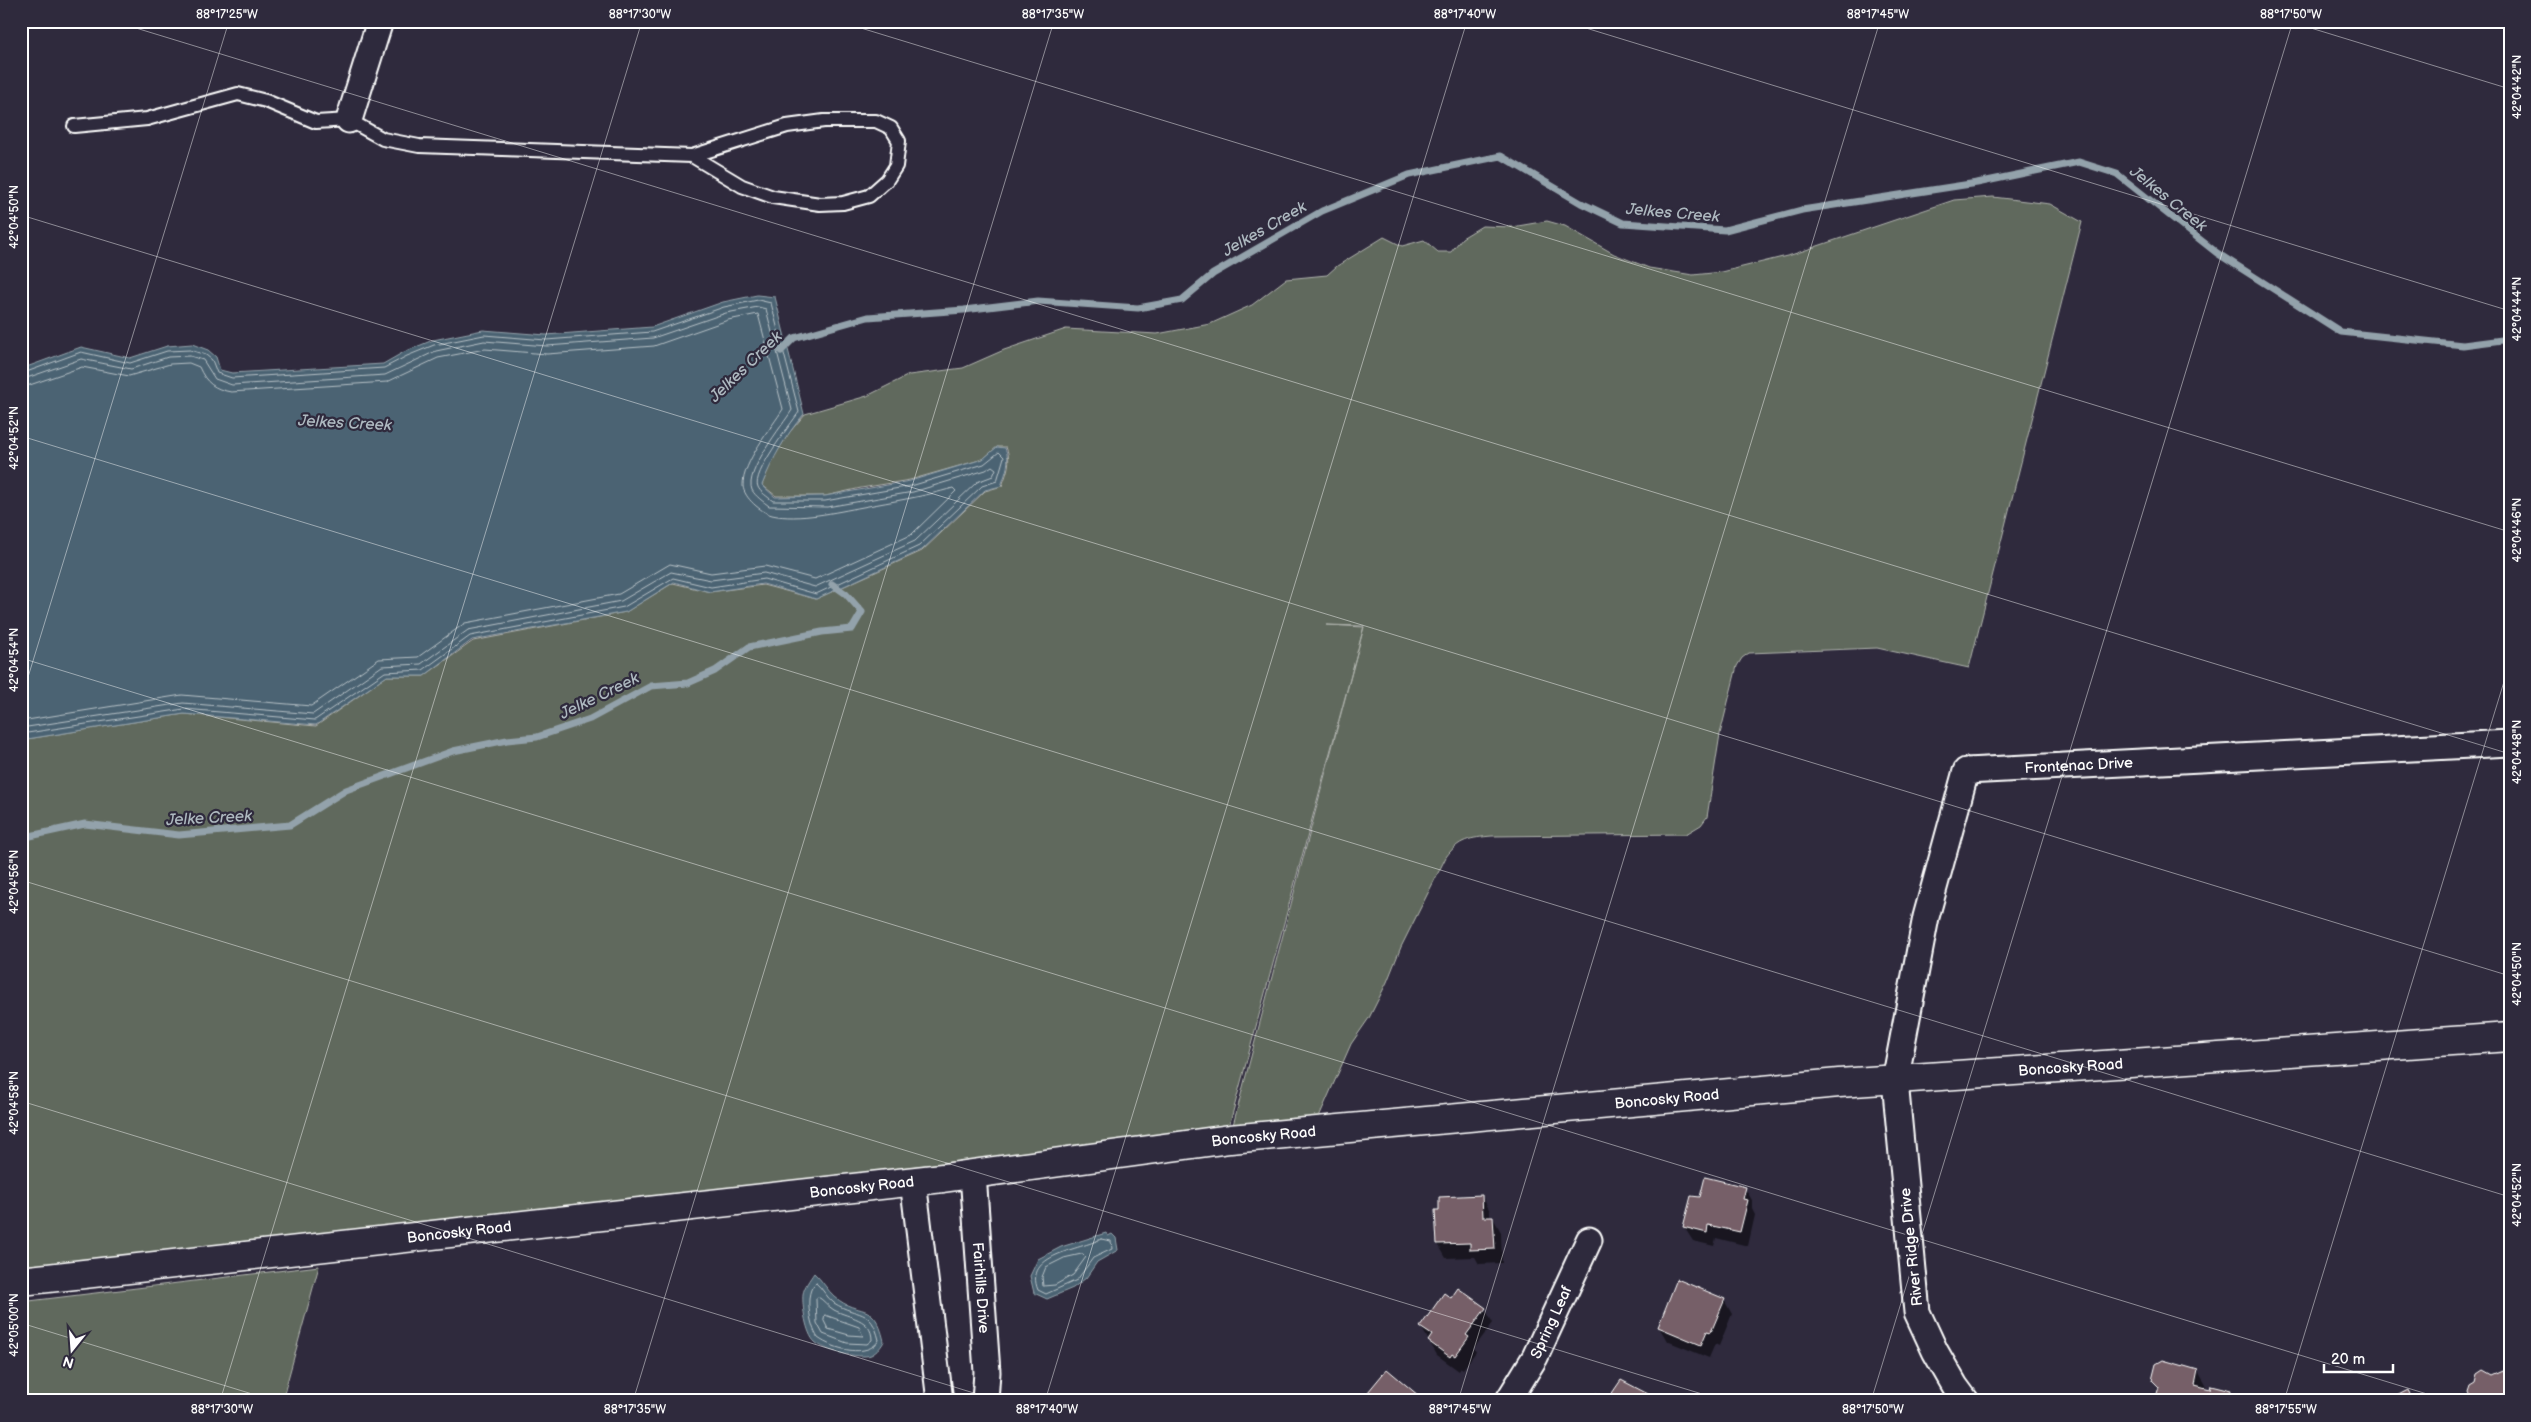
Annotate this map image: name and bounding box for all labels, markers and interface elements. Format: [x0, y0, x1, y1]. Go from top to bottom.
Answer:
text: 88°17'25"W [196, 7, 258, 22]
text: 88°17'30"W [609, 7, 671, 22]
text: 88°17'35"W [1022, 7, 1084, 22]
text: 88°17'40"W [1434, 7, 1496, 22]
text: 88°17'45"W [1847, 7, 1909, 22]
text: 88°17'50"W [2260, 7, 2322, 22]
text: 42°04'42"N [2510, 55, 2525, 119]
water label: Jelkes Creek [2125, 162, 2211, 237]
text: 42°04'50"N [7, 185, 22, 249]
water label: Jelkes Creek [1219, 197, 1311, 261]
water label: Jelkes Creek [1624, 200, 1721, 227]
text: 42°04'44"N [2510, 277, 2525, 341]
water label: Jelkes Creek [705, 327, 787, 407]
text: 42°04'52"N [7, 406, 22, 470]
water label: Jelkes Creek [297, 412, 393, 435]
text: 42°04'46"N [2510, 498, 2525, 562]
text: 42°04'54"N [7, 628, 22, 692]
water label: Jelke Creek [556, 669, 643, 724]
text: 42°04'48"N [2510, 720, 2525, 784]
street label: Frontenac Drive [2024, 753, 2133, 778]
water label: Jelke Creek [165, 807, 254, 830]
text: 42°04'56"N [7, 850, 22, 914]
text: 42°04'50"N [2510, 942, 2525, 1006]
street label: Boncosky Road [2017, 1055, 2124, 1081]
text: 42°04'58"N [7, 1071, 22, 1135]
street label: Boncosky Road [1614, 1085, 1720, 1114]
street label: Boncosky Road [1210, 1122, 1317, 1151]
text: 42°04'52"N [2510, 1163, 2525, 1227]
street label: Boncosky Road [809, 1172, 915, 1203]
street label: River Ridge Drive [1896, 1187, 1927, 1307]
street label: Boncosky Road [406, 1217, 513, 1248]
street label: Fairhills Drive [968, 1242, 993, 1334]
street label: Spring Leaf [1527, 1283, 1577, 1362]
text: 42°05'00"N [7, 1293, 22, 1357]
north arrow [48, 1324, 98, 1374]
scale bar [2324, 1342, 2392, 1374]
text: 20 m [2331, 1350, 2365, 1369]
text: N [61, 1352, 76, 1372]
text: 88°17'30"W [191, 1402, 253, 1417]
text: 88°17'35"W [604, 1402, 666, 1417]
text: 88°17'40"W [1016, 1402, 1078, 1417]
text: 88°17'45"W [1429, 1402, 1491, 1417]
text: 88°17'50"W [1842, 1402, 1904, 1417]
text: 88°17'55"W [2255, 1402, 2317, 1417]

